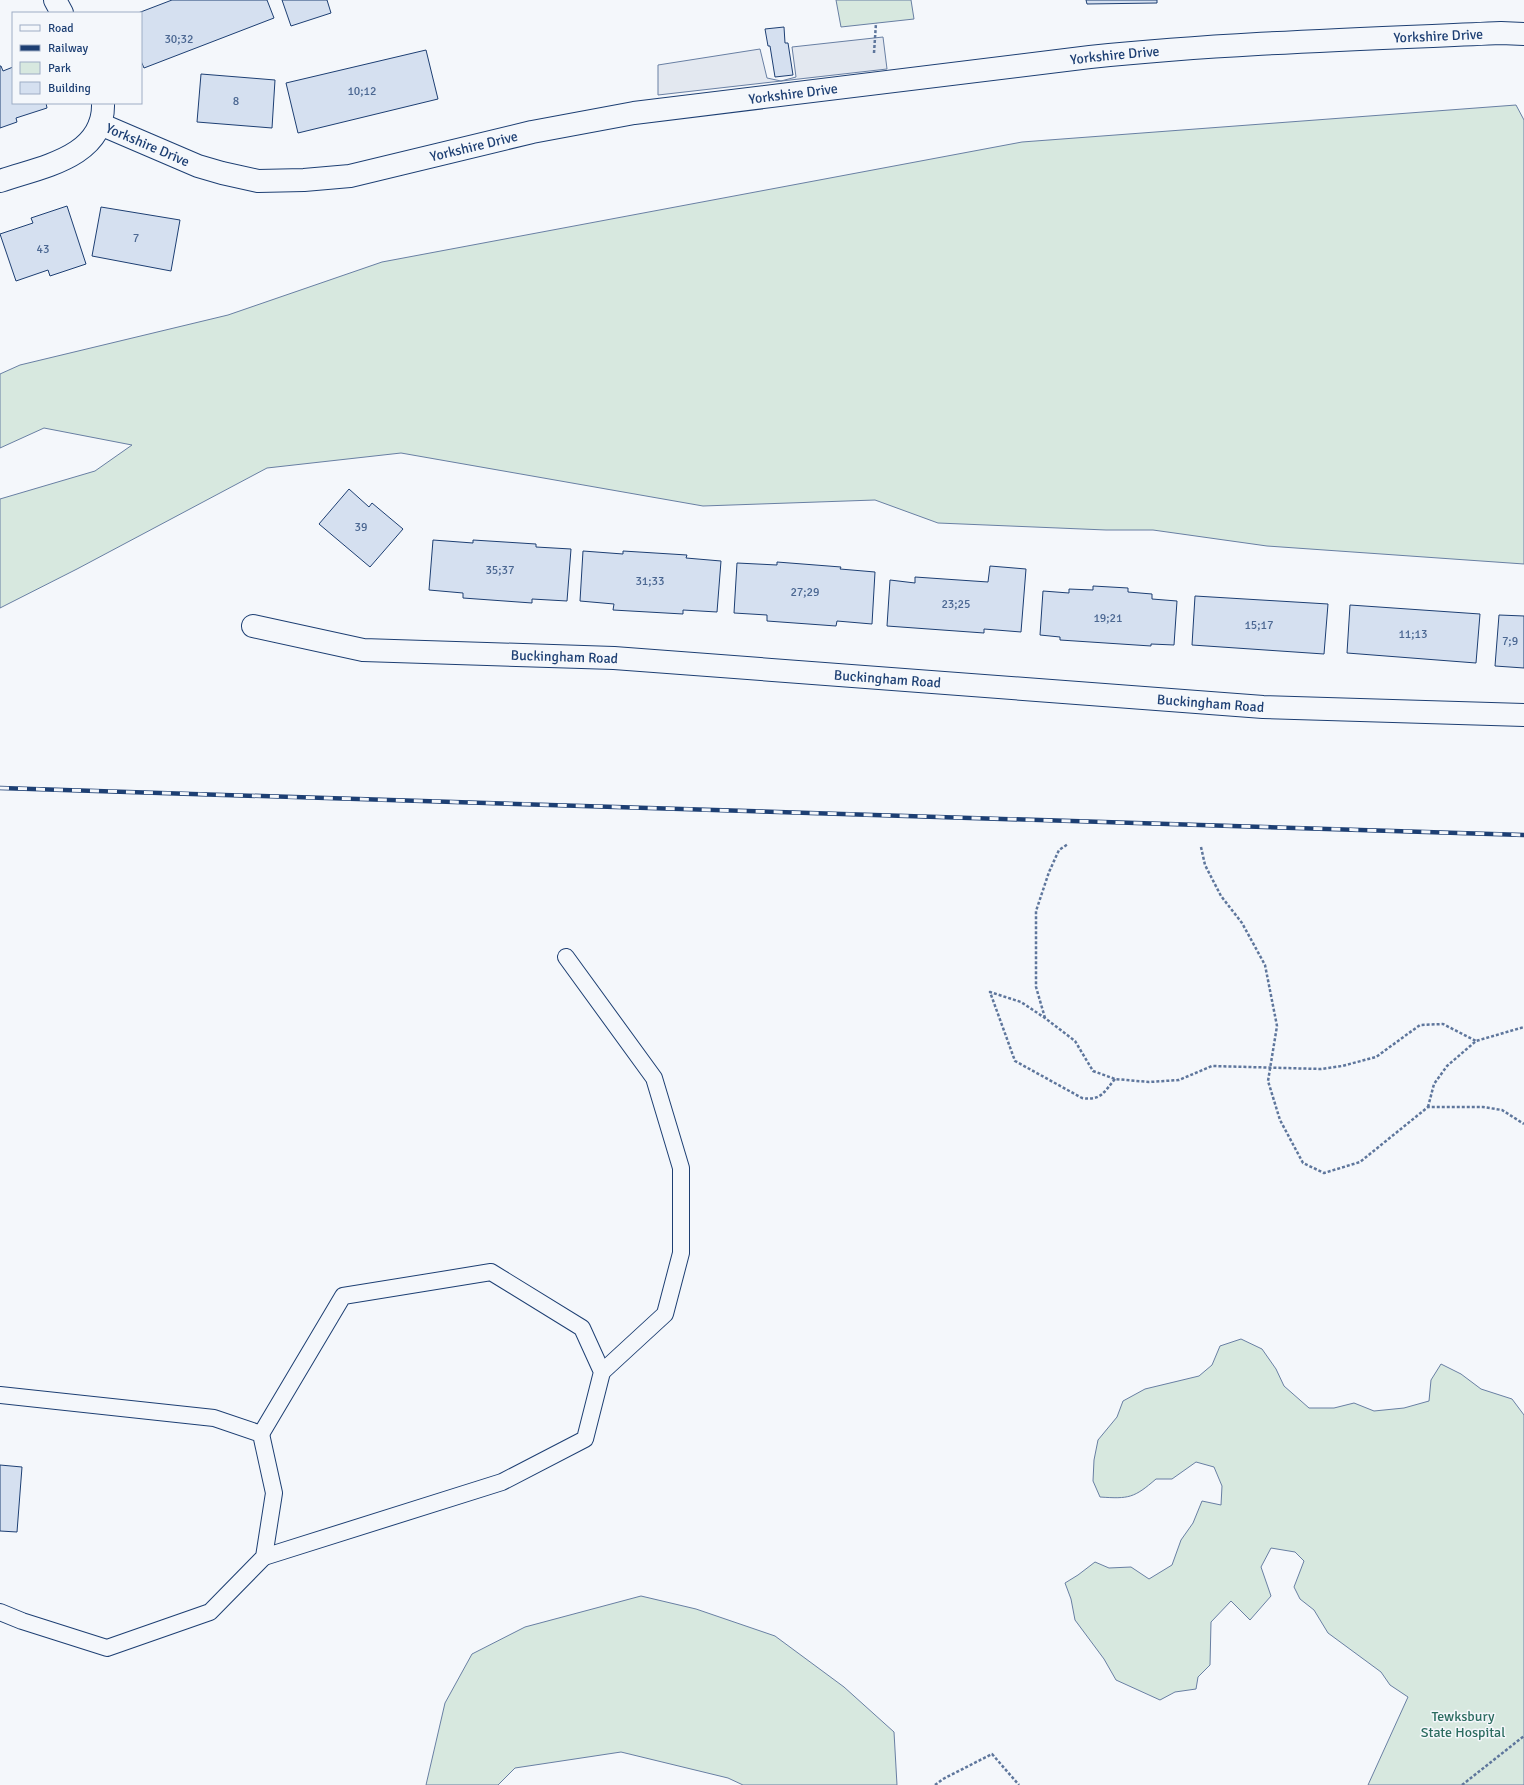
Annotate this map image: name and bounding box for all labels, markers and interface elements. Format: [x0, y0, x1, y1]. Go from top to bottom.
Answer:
legend [12, 12, 142, 104]
text: Road [48, 21, 74, 36]
street label: Yorkshire Drive [1393, 26, 1483, 47]
house number: 30;32 [164, 32, 194, 47]
text: Railway [48, 41, 88, 56]
street label: Yorkshire Drive [1069, 43, 1160, 68]
text: Park [48, 61, 71, 76]
street label: Yorkshire Drive [748, 80, 839, 108]
text: Building [48, 81, 91, 96]
house number: 10;12 [347, 84, 377, 99]
house number: 8 [233, 94, 239, 109]
street label: Yorkshire Drive [103, 119, 192, 170]
street label: Yorkshire Drive [428, 128, 519, 165]
house number: 7 [133, 231, 139, 246]
house number: 43 [37, 242, 49, 257]
house number: 39 [355, 520, 367, 535]
house number: 35;37 [485, 563, 515, 578]
house number: 31;33 [635, 574, 665, 589]
house number: 27;29 [790, 585, 820, 600]
house number: 23;25 [941, 597, 971, 612]
house number: 19;21 [1093, 611, 1123, 626]
house number: 15;17 [1244, 618, 1274, 633]
house number: 11;13 [1398, 627, 1428, 642]
house number: 7;9 [1502, 634, 1518, 649]
street label: Buckingham Road [510, 647, 619, 667]
street label: Buckingham Road [833, 667, 942, 692]
street label: Buckingham Road [1156, 691, 1265, 716]
park label: Tewksbury State Hospital [1421, 1708, 1505, 1741]

